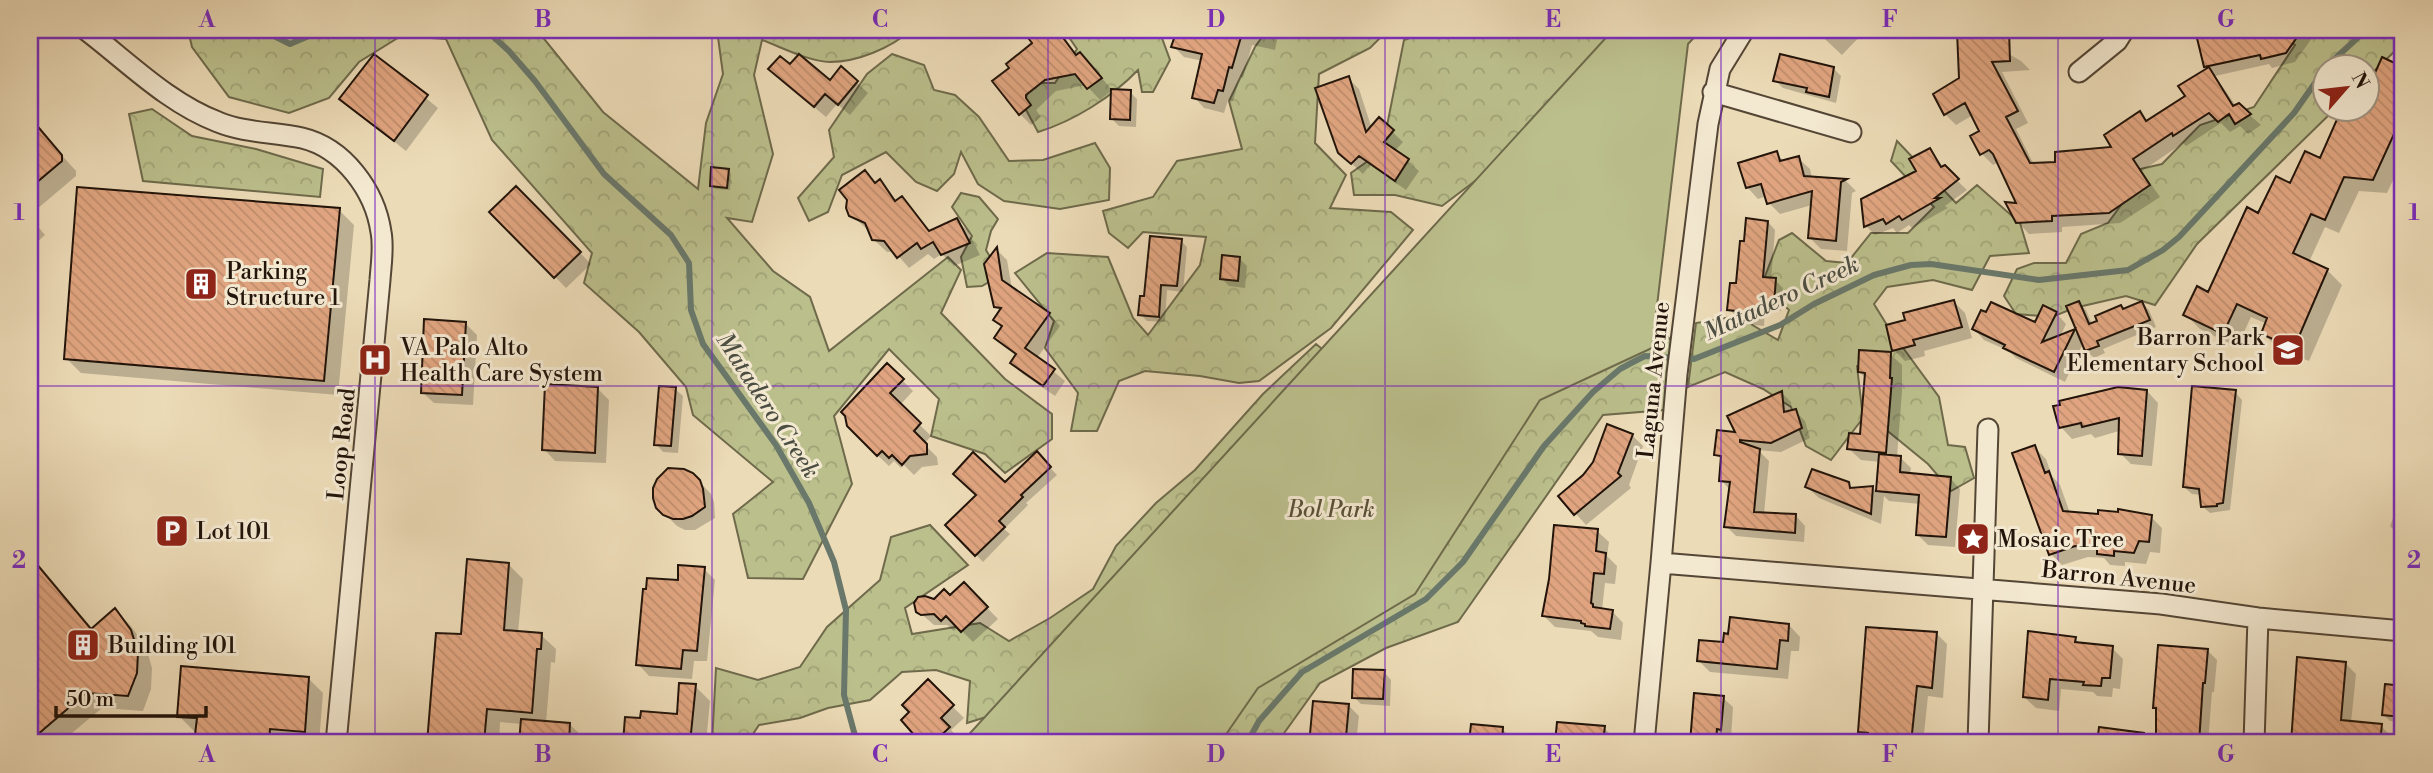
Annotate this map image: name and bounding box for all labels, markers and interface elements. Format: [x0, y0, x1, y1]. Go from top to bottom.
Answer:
text: A [198, 6, 216, 34]
text: B [534, 6, 552, 34]
text: C [872, 6, 888, 34]
text: D [1207, 6, 1225, 34]
text: E [1545, 6, 1561, 34]
text: F [1882, 6, 1898, 34]
text: G [2217, 6, 2235, 34]
north arrow [2310, 52, 2380, 122]
text: N [2346, 68, 2374, 93]
text: 1 [13, 199, 25, 227]
text: 1 [2408, 199, 2420, 227]
water label: Matadero Creek [1699, 250, 1864, 348]
place label: Parking Structure 1 [226, 258, 340, 312]
building icon: Parking Structure 1 [182, 265, 220, 303]
street label: Laguna Avenue [1632, 300, 1676, 460]
place label: Barron Park Elementary School [2066, 324, 2265, 378]
water label: Matadero Creek [709, 327, 826, 484]
school or university icon: Barron Park Elementary School [2269, 331, 2307, 369]
place label: VA Palo Alto Health Care System [399, 334, 603, 388]
hospital icon: VA Palo Alto Health Care System [356, 341, 394, 379]
street label: Loop Road [322, 387, 362, 501]
park label: Bol Park [1287, 496, 1374, 524]
parking icon: Lot 101 [153, 512, 191, 550]
place label: Lot 101 [196, 518, 271, 546]
place icon: Mosaic Tree [1954, 520, 1992, 558]
place label: Mosaic Tree [1997, 526, 2124, 554]
text: 2 [12, 547, 26, 575]
text: 2 [2407, 547, 2421, 575]
street label: Barron Avenue [2039, 556, 2197, 600]
building icon: Building 101 [64, 626, 102, 664]
place label: Building 101 [107, 632, 236, 660]
scale bar [56, 675, 206, 719]
text: 50 m [66, 687, 114, 713]
text: A [198, 741, 216, 769]
text: B [534, 741, 552, 769]
text: C [872, 741, 888, 769]
text: D [1207, 741, 1225, 769]
text: E [1545, 741, 1561, 769]
text: F [1882, 741, 1898, 769]
text: G [2217, 741, 2235, 769]

